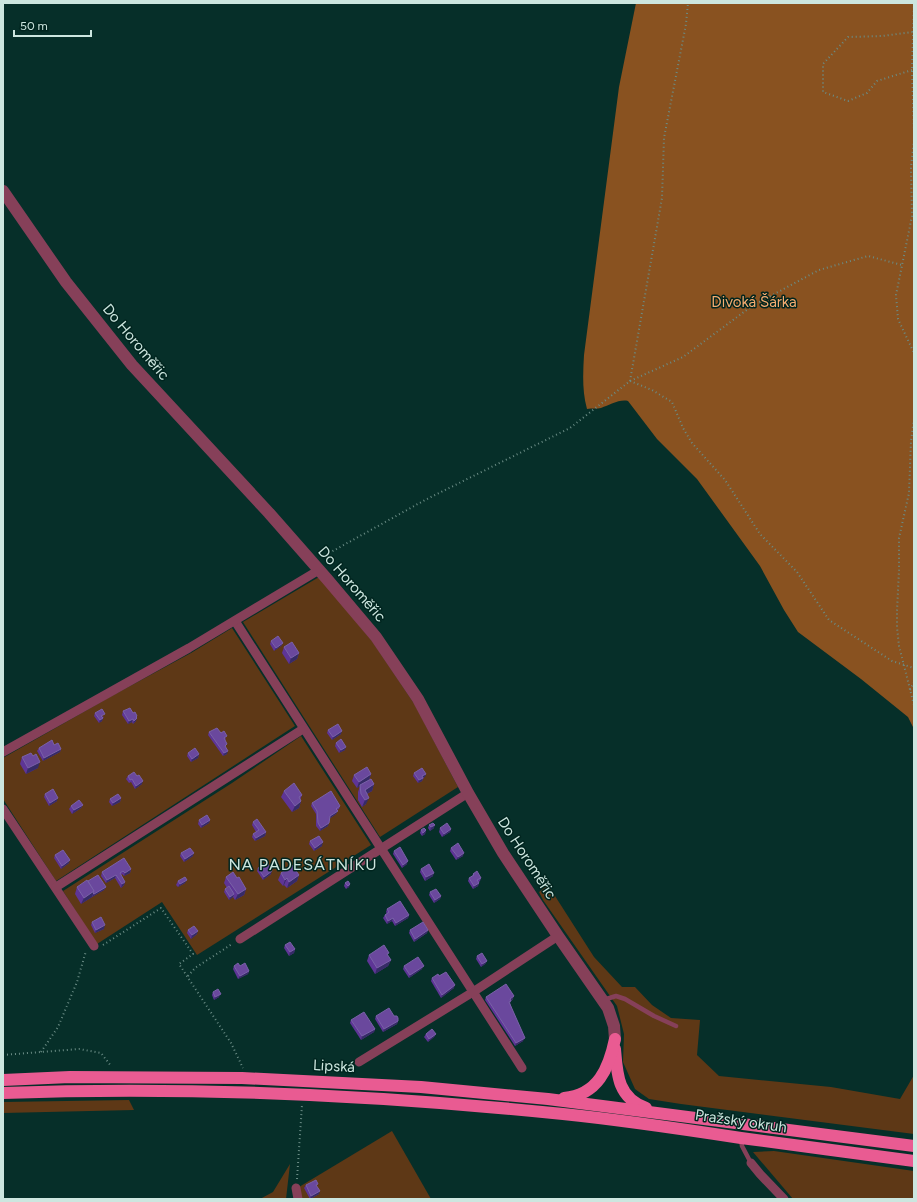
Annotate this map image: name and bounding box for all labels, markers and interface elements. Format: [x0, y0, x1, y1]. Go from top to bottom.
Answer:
scale bar [14, 12, 91, 38]
text: 50 m [20, 19, 48, 33]
park label: Divoká Šárka [711, 293, 797, 311]
street label: Do Horoměřic [99, 300, 173, 384]
street label: Do Horoměřic [314, 543, 390, 625]
street label: Do Horoměřic [494, 814, 560, 902]
district label: NA PADESÁTNÍKU [228, 855, 378, 874]
street label: Lipská [313, 1056, 355, 1076]
street label: Pražský okruh [694, 1106, 788, 1136]

